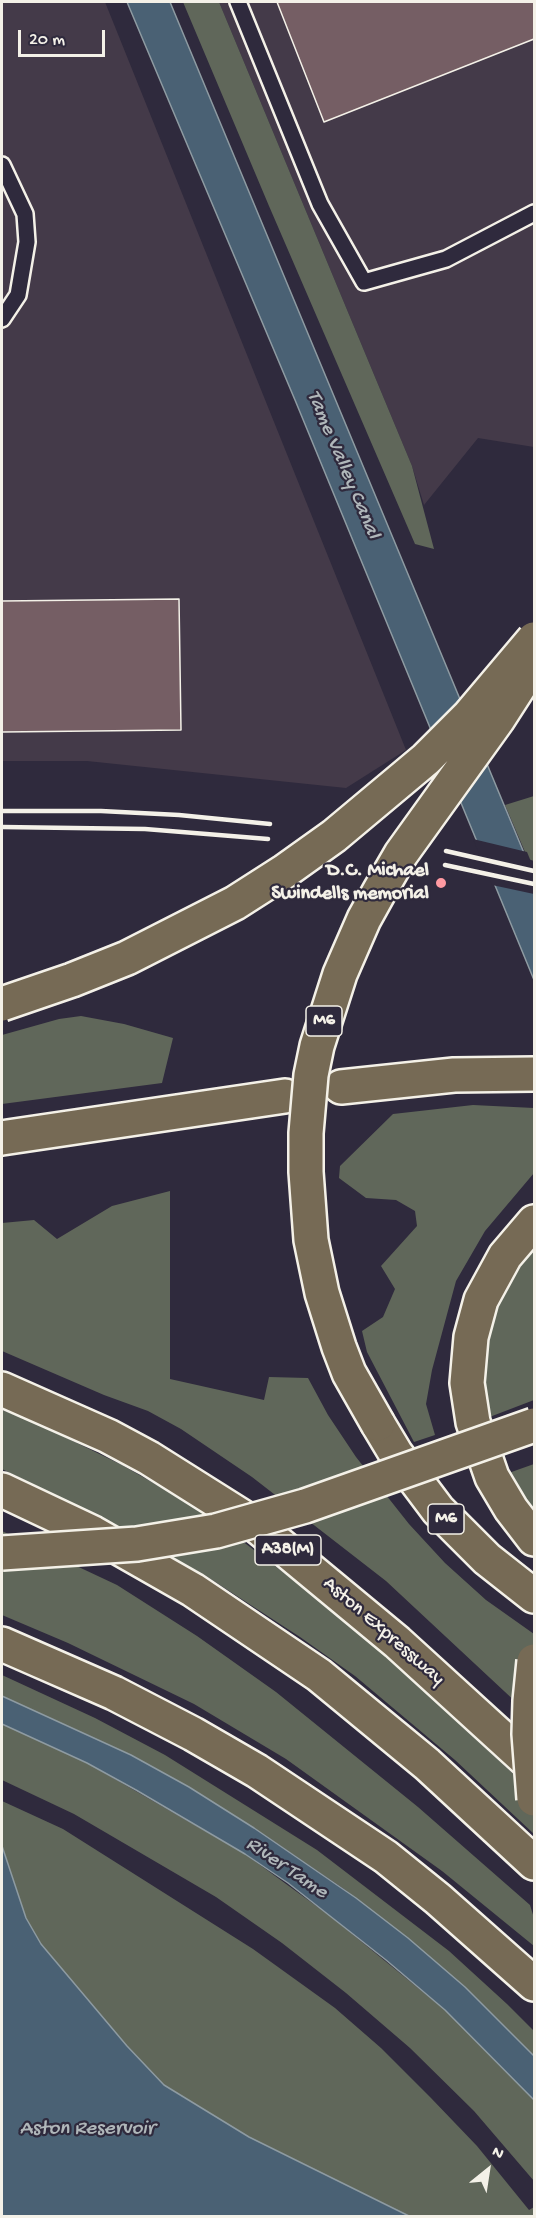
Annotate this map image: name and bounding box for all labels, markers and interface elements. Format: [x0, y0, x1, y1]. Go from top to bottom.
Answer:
scale bar [21, 18, 108, 56]
text: 20 m [29, 30, 65, 51]
water label: Tame Valley Canal [299, 387, 385, 543]
place label: D.C. Michael Swindells memorial [271, 860, 429, 907]
marker: D.C. Michael Swindells memorial [434, 876, 448, 890]
road number: M6 [306, 1006, 342, 1036]
road number: M6 [428, 1504, 464, 1534]
road number: A38(M) [255, 1535, 321, 1565]
street label: Aston Expressway [317, 1573, 449, 1691]
water label: River Tame [240, 1832, 332, 1906]
water label: Aston Reservoir [20, 2117, 154, 2143]
north arrow [458, 2140, 518, 2200]
text: N [488, 2143, 507, 2165]

